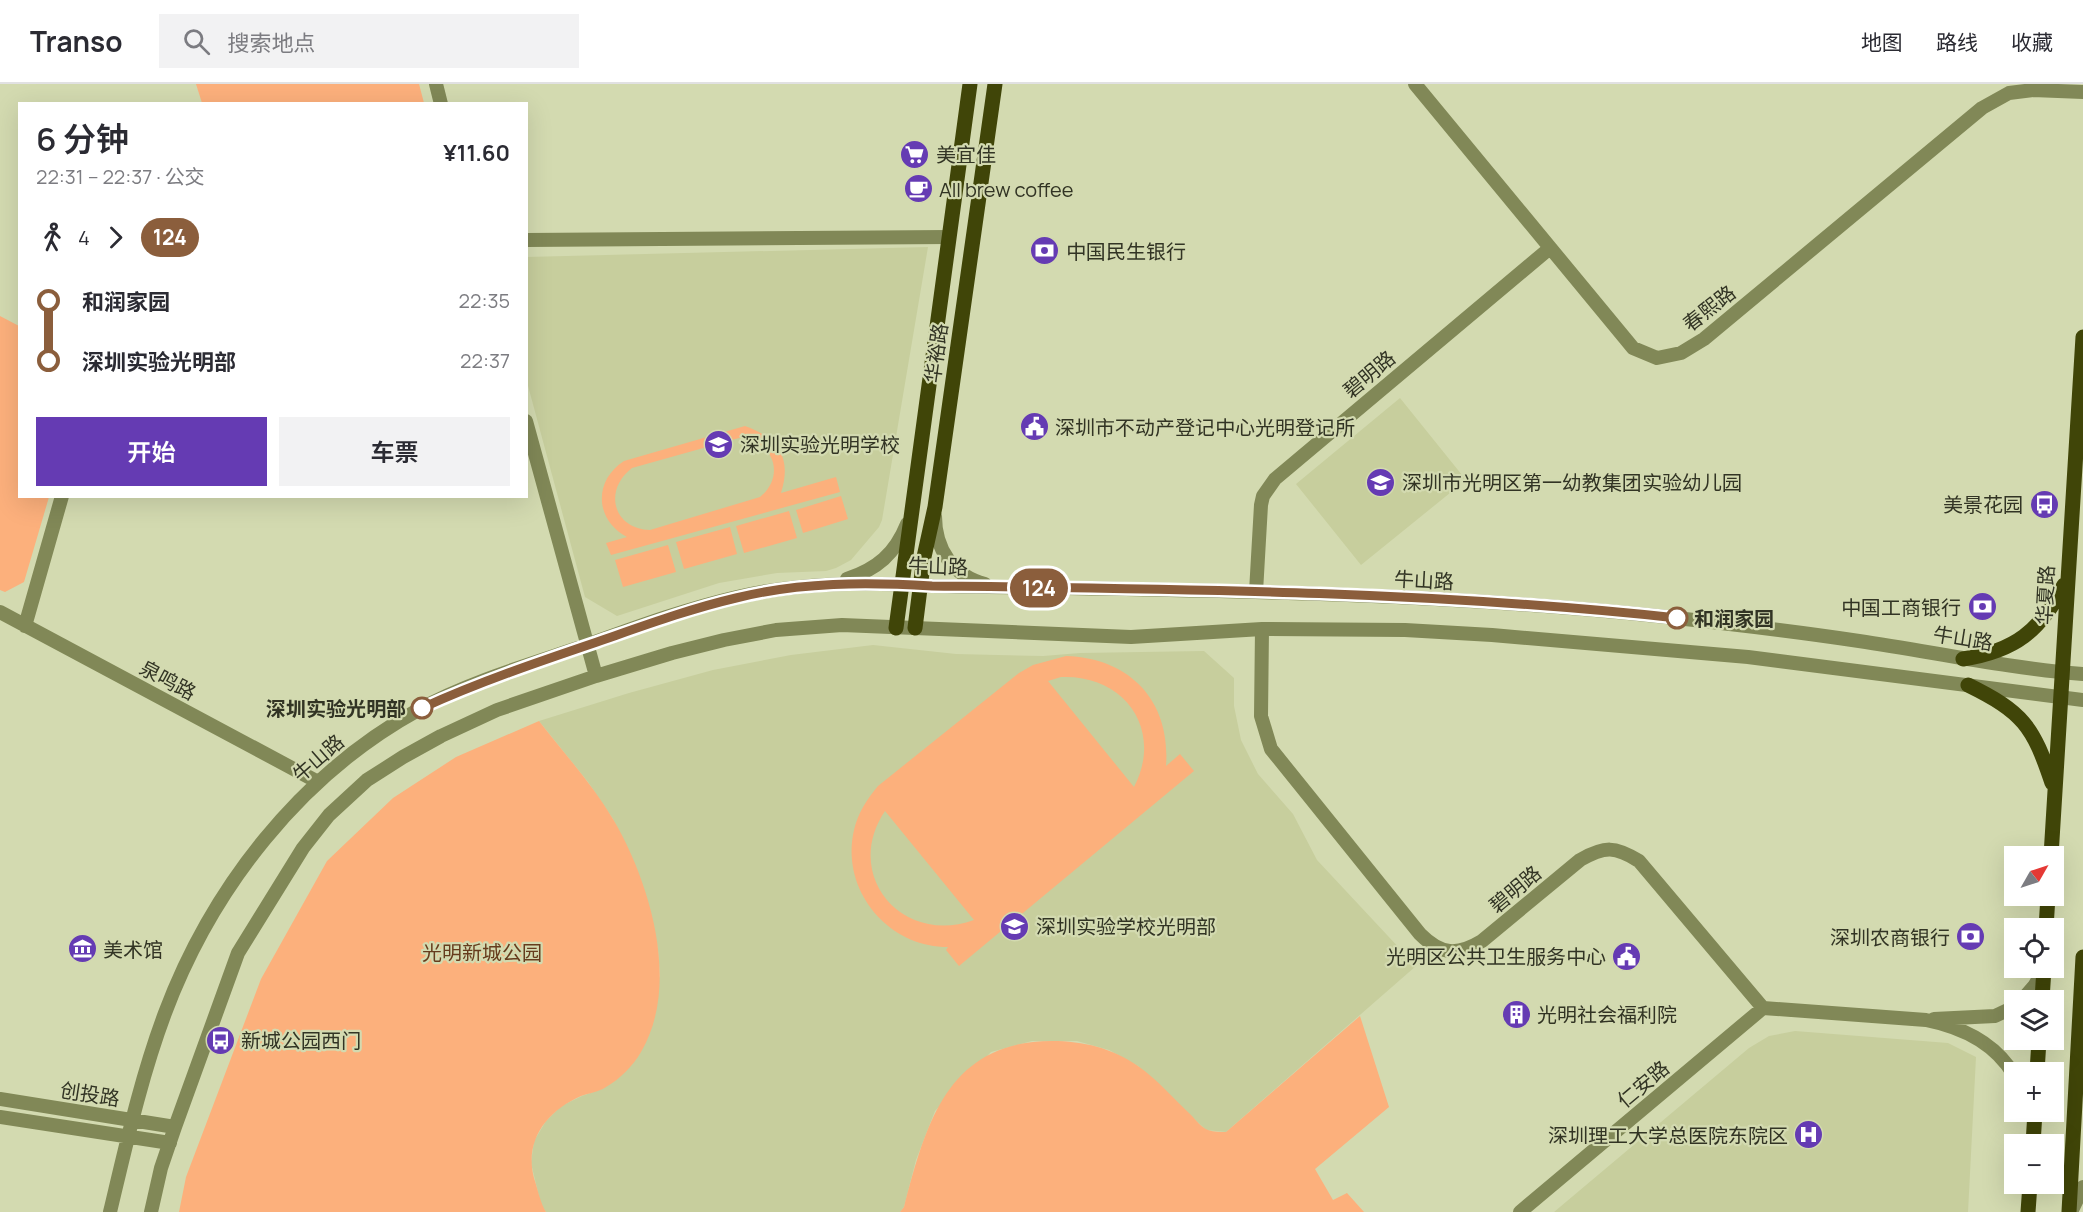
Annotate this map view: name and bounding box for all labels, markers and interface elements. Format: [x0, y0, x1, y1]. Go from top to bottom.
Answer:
search box [159, 14, 579, 68]
text: Transo [30, 22, 123, 60]
icon: search [180, 25, 213, 58]
text: 搜索地点 [228, 28, 316, 58]
text: 地图 [1861, 28, 1903, 56]
text: 路线 [1936, 28, 1978, 56]
text: 收藏 [2011, 28, 2053, 56]
text: 6 分钟 [36, 116, 129, 161]
text: ¥11.60 [443, 138, 510, 168]
supermarket icon: 美宜佳 [899, 138, 931, 170]
place label: 美宜佳 [936, 141, 996, 168]
text: 22:31 – 22:37 · 公交 [36, 163, 205, 190]
cafe icon: All brew coffee [902, 173, 934, 205]
place label: All brew coffee [939, 176, 1073, 203]
icon: walk [36, 221, 69, 254]
icon: forward [99, 221, 132, 254]
text: 124 [153, 223, 187, 251]
text: 4 [78, 224, 90, 251]
bank icon: 中国民生银行 [1029, 235, 1061, 267]
place label: 中国民生银行 [1066, 238, 1186, 265]
street label: 春熙路 [1677, 279, 1741, 337]
text: 和润家园 [82, 287, 170, 317]
text: 22:35 [459, 287, 510, 314]
street label: 华裕路 [918, 321, 954, 385]
street label: 碧明路 [1337, 344, 1401, 404]
text: 深圳实验光明部 [82, 347, 236, 377]
text: 22:37 [460, 347, 510, 374]
public building icon: 深圳市不动产登记中心光明登记所 [1018, 411, 1050, 443]
place label: 深圳市不动产登记中心光明登记所 [1055, 414, 1355, 441]
button: 开始 [36, 417, 267, 486]
button: 车票 [279, 417, 510, 486]
school or university icon: 深圳实验光明学校 [703, 428, 735, 460]
place label: 深圳实验光明学校 [740, 431, 900, 458]
school or university icon: 深圳市光明区第一幼教集团实验幼儿园 [1365, 466, 1397, 498]
place label: 深圳市光明区第一幼教集团实验幼儿园 [1402, 469, 1742, 496]
bus stop icon: 美景花园 [2028, 488, 2060, 520]
place label: 美景花园 [1943, 491, 2023, 518]
street label: 牛山路 [908, 551, 968, 581]
street label: 华夏路 [2030, 564, 2060, 626]
street label: 牛山路 [1393, 565, 1455, 595]
line badge: 124 [1004, 568, 1074, 608]
text: 124 [1022, 574, 1056, 602]
bank icon: 中国工商银行 [1966, 591, 1998, 623]
place label: 中国工商银行 [1841, 594, 1961, 621]
place label: 和润家园 [1694, 605, 1774, 632]
marker: 和润家园 [1666, 607, 1688, 629]
street label: 牛山路 [1931, 620, 1995, 656]
street label: 泉鸣路 [135, 654, 201, 706]
place label: 深圳实验光明部 [266, 695, 406, 722]
marker: 深圳实验光明部 [411, 697, 433, 719]
street label: 牛山路 [287, 728, 349, 788]
north arrow [2004, 846, 2064, 906]
map controls [2004, 846, 2064, 1194]
street label: 碧明路 [1483, 859, 1547, 919]
school or university icon: 深圳实验学校光明部 [999, 910, 1031, 942]
place label: 深圳实验学校光明部 [1036, 913, 1216, 940]
button: locate [2004, 918, 2064, 978]
bank icon: 深圳农商银行 [1955, 921, 1987, 953]
place label: 深圳农商银行 [1830, 924, 1950, 951]
museum icon: 美术馆 [66, 933, 98, 965]
place label: 美术馆 [103, 936, 163, 963]
park label: 光明新城公园 [422, 939, 542, 966]
public building icon: 光明区公共卫生服务中心 [1611, 940, 1643, 972]
place label: 光明区公共卫生服务中心 [1386, 943, 1606, 970]
button: layers [2004, 990, 2064, 1050]
building icon: 光明社会福利院 [1500, 998, 1532, 1030]
place label: 光明社会福利院 [1537, 1001, 1677, 1028]
bus stop icon: 新城公园西门 [204, 1024, 236, 1056]
place label: 新城公园西门 [241, 1027, 361, 1054]
street label: 仁安路 [1611, 1054, 1675, 1114]
button: + [2004, 1062, 2064, 1122]
street label: 创投路 [58, 1076, 122, 1112]
hospital icon: 深圳理工大学总医院东院区 [1793, 1119, 1825, 1151]
place label: 深圳理工大学总医院东院区 [1548, 1122, 1788, 1149]
button: − [2004, 1134, 2064, 1194]

